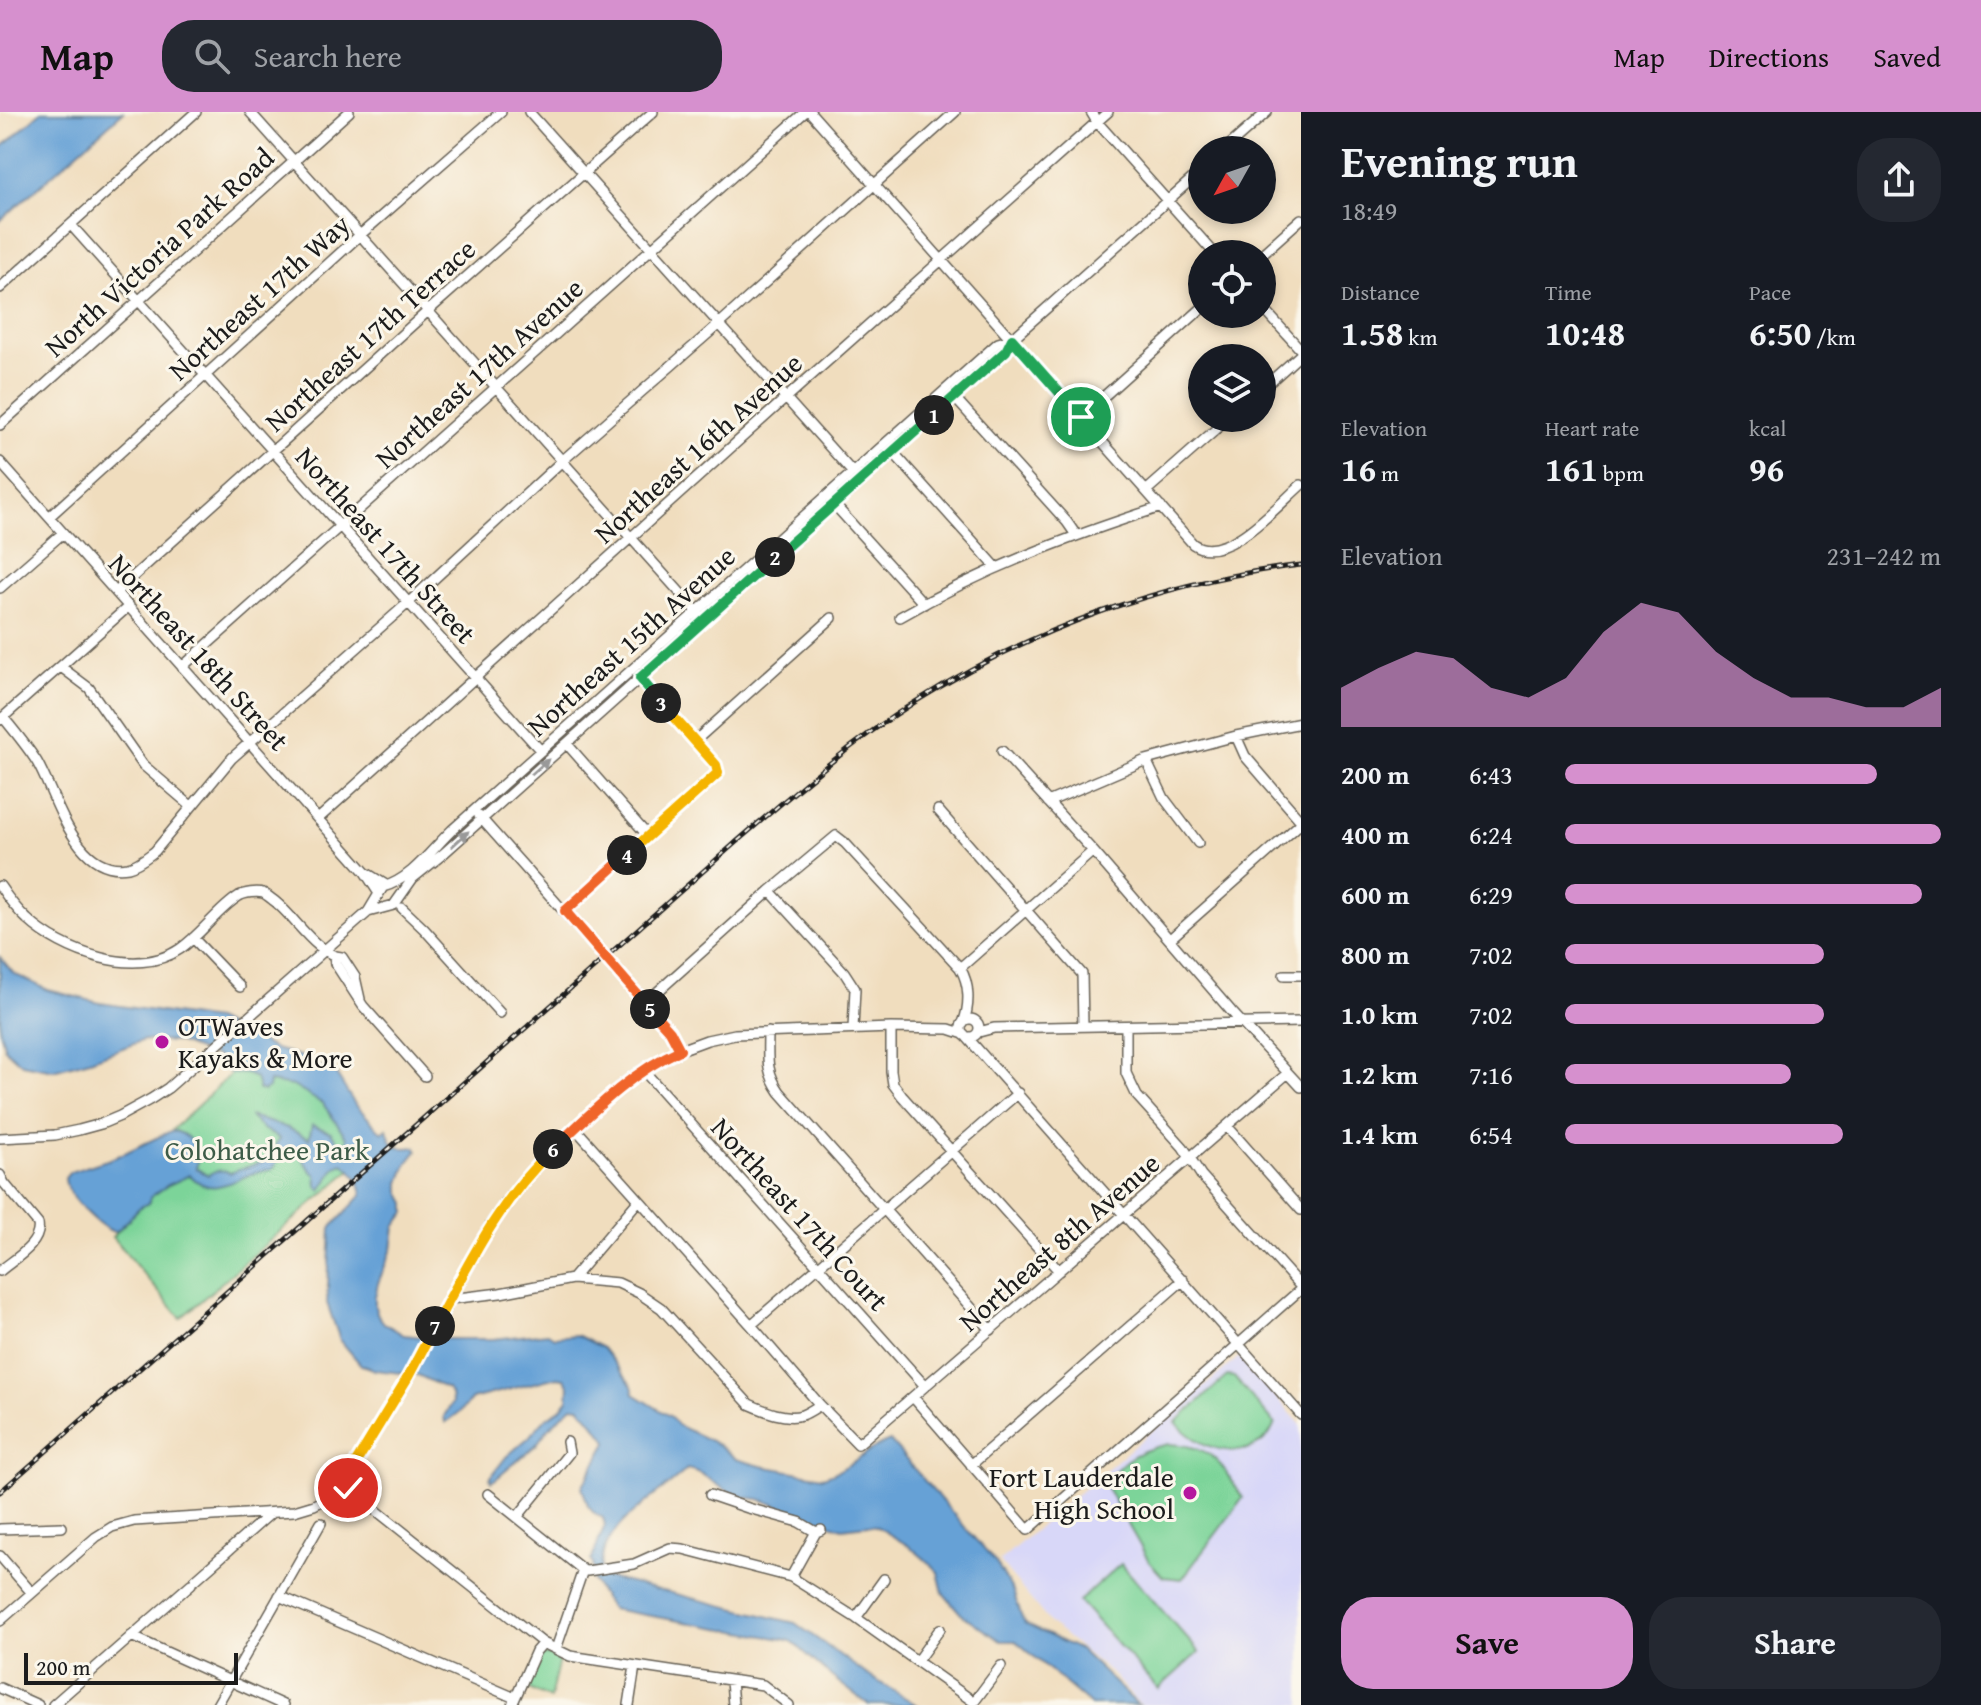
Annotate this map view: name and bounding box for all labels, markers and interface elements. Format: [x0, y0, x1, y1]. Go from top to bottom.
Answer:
search box [162, 20, 722, 92]
text: Map [40, 28, 114, 84]
icon: search [190, 34, 234, 78]
text: Search here [254, 34, 402, 78]
text: Map [1613, 36, 1665, 77]
text: Directions [1709, 36, 1829, 77]
text: Saved [1873, 36, 1941, 77]
text: Evening run [1341, 129, 1578, 193]
north arrow [1188, 136, 1276, 224]
map controls [1188, 136, 1276, 432]
street label: North Victoria Park Road [35, 137, 283, 366]
button: share [1857, 138, 1941, 222]
text: 18:49 [1341, 191, 1397, 230]
street label: Northeast 17th Way [159, 204, 359, 389]
street label: Northeast 17th Terrace [255, 229, 484, 441]
button: locate [1188, 240, 1276, 328]
street label: Northeast 17th Avenue [365, 268, 592, 478]
text: Distance [1341, 276, 1420, 308]
text: Time [1545, 276, 1592, 308]
text: Pace [1749, 276, 1791, 308]
text: 1.58 [1341, 308, 1403, 357]
text: 10:48 [1545, 308, 1625, 357]
text: 6:50 [1749, 308, 1811, 357]
text: km [1403, 321, 1437, 353]
text: /km [1811, 321, 1856, 353]
street label: Northeast 16th Avenue [584, 343, 811, 553]
button: layers [1188, 344, 1276, 432]
pin [1047, 383, 1115, 451]
pin: 1 [914, 395, 954, 435]
icon: arrive [1059, 395, 1103, 439]
text: 1 [928, 399, 940, 431]
text: Elevation [1341, 412, 1427, 444]
text: Heart rate [1545, 412, 1639, 444]
text: kcal [1749, 412, 1787, 444]
street label: Northeast 17th Street [287, 437, 486, 652]
text: 16 [1341, 444, 1376, 493]
text: 161 [1545, 444, 1598, 493]
text: 96 [1749, 444, 1784, 493]
text: m [1376, 457, 1399, 489]
text: bpm [1598, 457, 1644, 489]
street label: Northeast 15th Avenue [517, 536, 744, 746]
text: Elevation [1341, 536, 1443, 575]
text: 231–242 m [1827, 536, 1941, 575]
pin: 2 [755, 537, 795, 577]
text: 2 [769, 541, 781, 573]
street label: Northeast 18th Street [100, 544, 299, 759]
pin: 3 [641, 683, 681, 723]
text: 3 [655, 687, 667, 719]
text: 200 m [1341, 755, 1409, 794]
text: 6:43 [1469, 755, 1513, 794]
one-way arrow [531, 759, 550, 777]
text: 400 m [1341, 815, 1409, 854]
text: 6:24 [1469, 815, 1513, 854]
one-way arrow [451, 830, 470, 848]
pin: 4 [607, 835, 647, 875]
text: 4 [621, 839, 633, 871]
text: 600 m [1341, 875, 1409, 914]
text: 6:29 [1469, 875, 1513, 914]
text: 800 m [1341, 935, 1409, 974]
text: 7:02 [1469, 935, 1513, 974]
pin: 5 [630, 989, 670, 1029]
text: 5 [644, 993, 656, 1025]
text: 1.0 km [1341, 995, 1418, 1034]
text: 7:02 [1469, 995, 1513, 1034]
place label: OTWaves Kayaks & More [178, 1005, 353, 1078]
marker: OTWaves Kayaks & More [153, 1033, 171, 1051]
text: 1.2 km [1341, 1055, 1418, 1094]
text: 7:16 [1469, 1055, 1513, 1094]
street label: Northeast 17th Court [702, 1108, 899, 1320]
text: 1.4 km [1341, 1115, 1418, 1154]
text: 6:54 [1469, 1115, 1513, 1154]
park label: Colohatchee Park [165, 1129, 370, 1170]
pin: 6 [533, 1129, 573, 1169]
text: 6 [547, 1133, 559, 1165]
street label: Northeast 8th Avenue [949, 1143, 1168, 1341]
pin: 7 [415, 1306, 455, 1346]
text: 7 [429, 1310, 441, 1342]
pin [314, 1454, 382, 1522]
place label: Fort Lauderdale High School [989, 1456, 1174, 1529]
icon: check [326, 1466, 370, 1510]
marker: Fort Lauderdale High School [1181, 1484, 1199, 1502]
button: Save [1341, 1597, 1633, 1689]
button: Share [1649, 1597, 1941, 1689]
scale bar [24, 1649, 238, 1685]
text: 200 m [36, 1651, 91, 1683]

